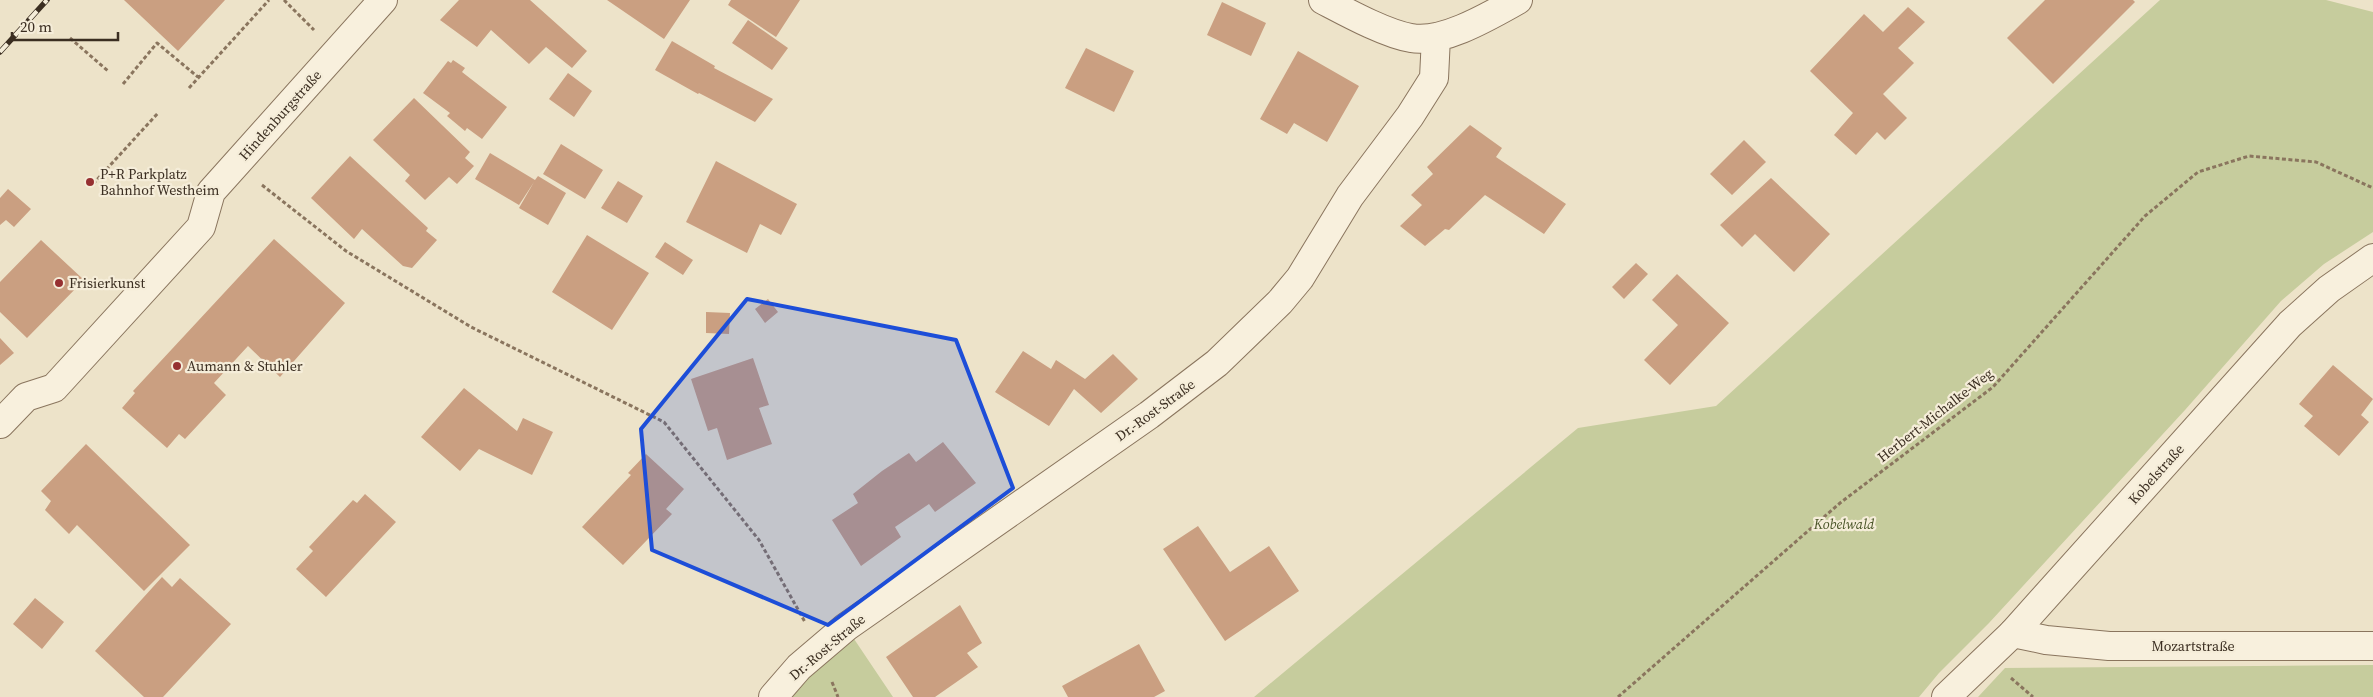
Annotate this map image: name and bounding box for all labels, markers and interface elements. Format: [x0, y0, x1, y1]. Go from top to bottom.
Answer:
scale bar [12, 10, 119, 42]
text: 20 m [20, 16, 52, 37]
street label: Hindenburgstraße [234, 65, 326, 165]
place label: P+R Parkplatz Bahnhof Westheim [100, 164, 220, 200]
marker: P+R Parkplatz Bahnhof Westheim [84, 176, 96, 188]
place label: Frisierkunst [69, 273, 145, 293]
marker: Frisierkunst [53, 277, 65, 289]
place label: Aumann & Stuhler [187, 356, 303, 376]
marker: Aumann & Stuhler [171, 360, 183, 372]
street label: Herbert-Michalke-Weg [1873, 363, 1997, 467]
street label: Dr.-Rost-Straße [1111, 374, 1199, 446]
street label: Kobelstraße [2124, 440, 2188, 508]
park label: Kobelwald [1813, 514, 1875, 534]
street label: Dr.-Rost-Straße [785, 609, 869, 685]
street label: Mozartstraße [2151, 636, 2235, 656]

